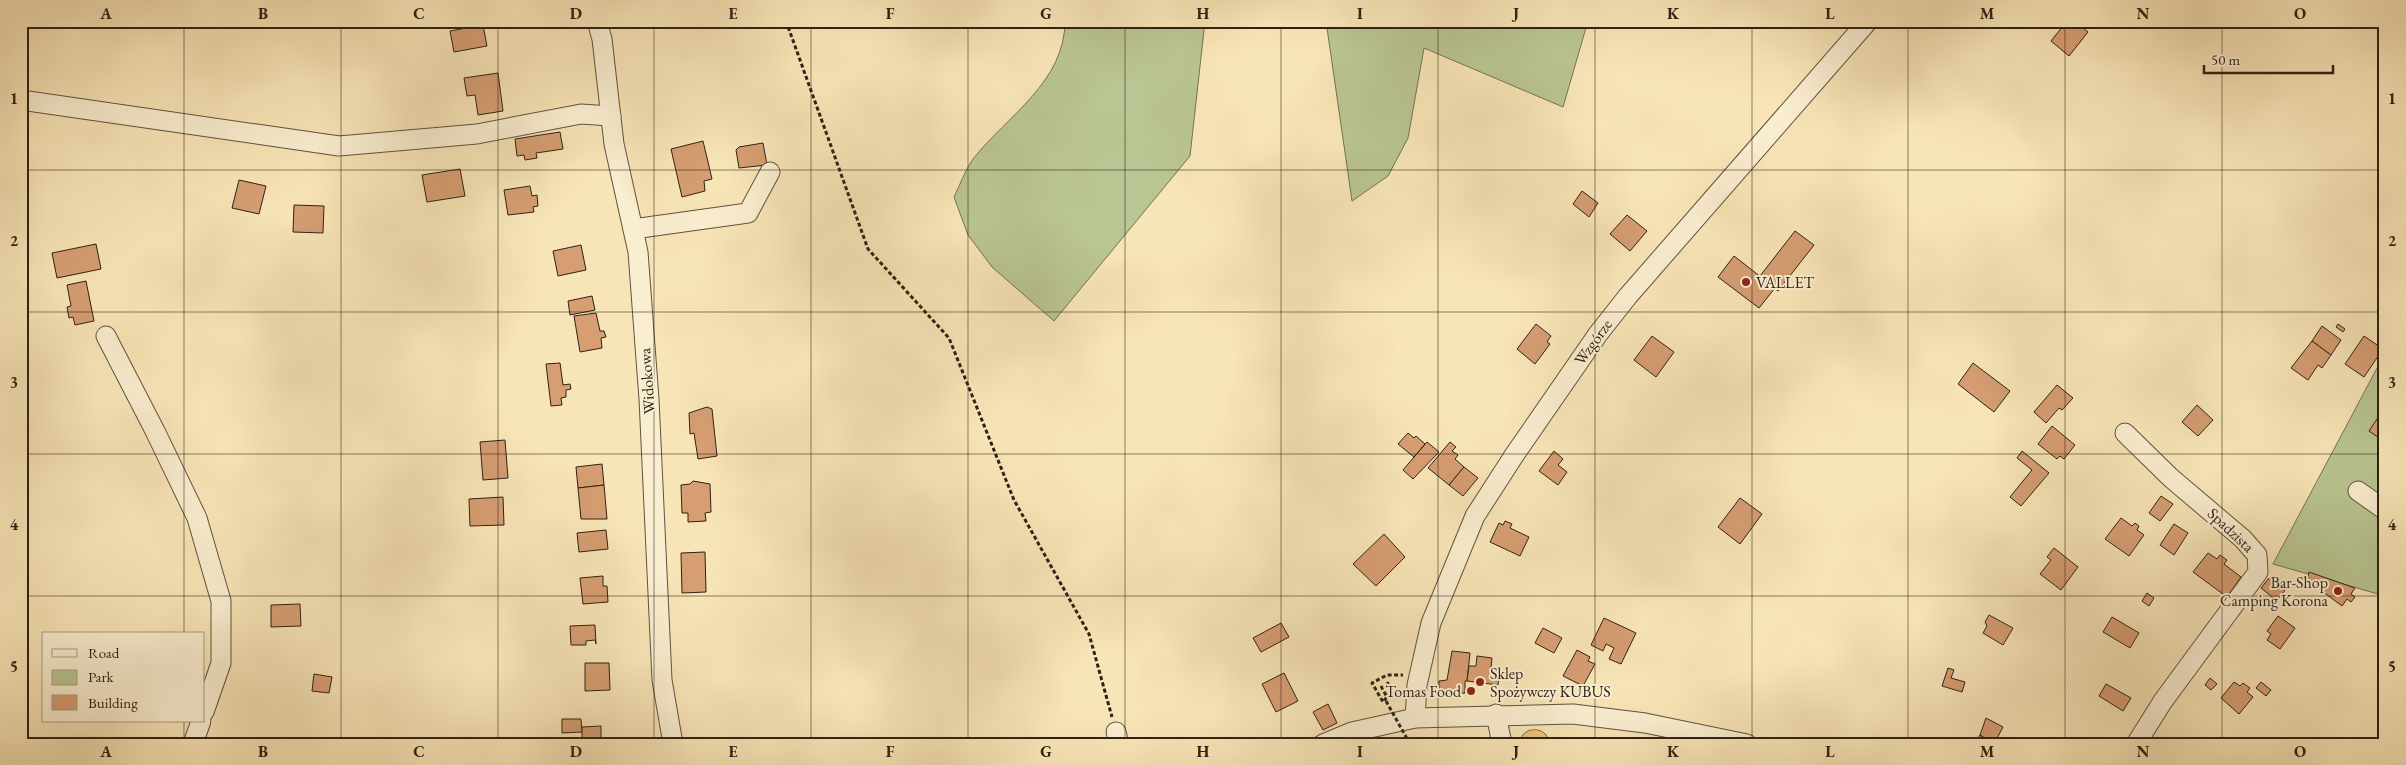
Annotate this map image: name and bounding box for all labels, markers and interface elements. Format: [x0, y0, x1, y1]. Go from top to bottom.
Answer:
text: A [99, 3, 112, 24]
text: B [258, 3, 268, 24]
text: C [413, 3, 425, 24]
text: D [570, 3, 582, 24]
text: E [728, 3, 738, 24]
text: F [886, 3, 895, 24]
text: G [1040, 3, 1052, 24]
text: H [1197, 3, 1210, 24]
text: I [1357, 3, 1363, 24]
text: J [1511, 3, 1519, 24]
text: K [1667, 3, 1680, 24]
text: L [1825, 3, 1835, 24]
text: M [1980, 3, 1995, 24]
text: N [2137, 3, 2150, 24]
text: O [2294, 3, 2306, 24]
scale bar [2204, 42, 2332, 74]
text: 50 m [2211, 50, 2240, 69]
text: 1 [10, 88, 18, 109]
text: 1 [2388, 88, 2396, 109]
text: 2 [10, 230, 19, 251]
text: 2 [2388, 230, 2397, 251]
place label: VALLET [1756, 272, 1814, 293]
marker: VALLET [1740, 276, 1752, 288]
street label: Wzgórze [1569, 315, 1617, 369]
street label: Widokowa [634, 347, 660, 415]
text: 3 [10, 372, 18, 393]
text: 3 [2388, 372, 2396, 393]
street label: Spadzista [2203, 503, 2259, 557]
text: 4 [10, 514, 19, 535]
text: 4 [2388, 514, 2397, 535]
place label: Bar-Shop Camping Korona [2220, 572, 2329, 611]
marker: Bar-Shop Camping Korona [2332, 585, 2344, 597]
legend [42, 632, 205, 722]
text: Road [88, 643, 120, 662]
text: 5 [10, 656, 18, 677]
text: 5 [2388, 656, 2396, 677]
place label: Sklep Spożywczy KUBUS [1490, 663, 1611, 702]
text: Park [88, 667, 115, 686]
marker: Sklep Spożywczy KUBUS [1474, 676, 1486, 688]
place label: Tomas Food [1385, 681, 1462, 702]
marker: Tomas Food [1465, 685, 1477, 697]
text: Building [88, 693, 138, 712]
text: A [99, 741, 112, 762]
text: B [258, 741, 268, 762]
text: C [413, 741, 425, 762]
text: D [570, 741, 582, 762]
text: E [728, 741, 738, 762]
text: F [886, 741, 895, 762]
text: G [1040, 741, 1052, 762]
text: H [1197, 741, 1210, 762]
text: I [1357, 741, 1363, 762]
text: J [1511, 741, 1519, 762]
text: K [1667, 741, 1680, 762]
text: L [1825, 741, 1835, 762]
text: M [1980, 741, 1995, 762]
text: N [2137, 741, 2150, 762]
text: O [2294, 741, 2306, 762]

